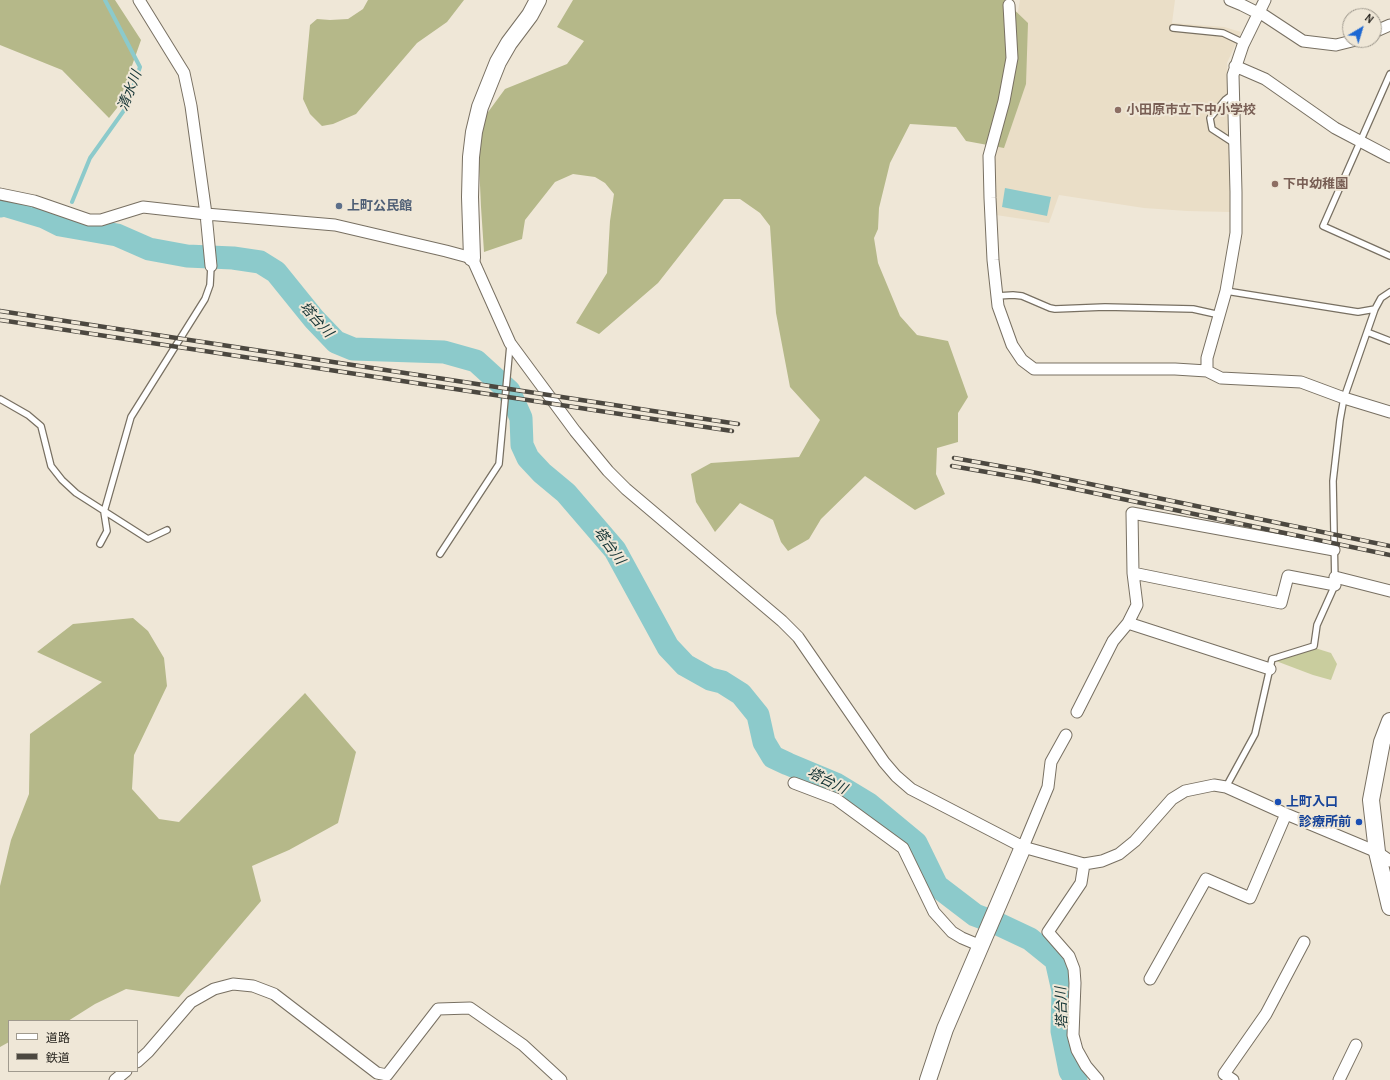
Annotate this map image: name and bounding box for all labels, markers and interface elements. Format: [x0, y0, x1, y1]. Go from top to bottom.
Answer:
north arrow [1342, 8, 1382, 48]
text: N [1362, 11, 1376, 26]
water label: 清水川 [115, 68, 145, 114]
place label: 小田原市立下中小学校 [1126, 102, 1256, 118]
marker: 小田原市立下中小学校 [1113, 105, 1123, 115]
place label: 下中幼稚園 [1283, 176, 1348, 192]
marker: 下中幼稚園 [1270, 179, 1280, 189]
place label: 上町公民館 [347, 198, 412, 214]
marker: 上町公民館 [334, 201, 344, 211]
water label: 塔台川 [296, 299, 336, 341]
water label: 塔台川 [590, 524, 628, 568]
water label: 塔台川 [804, 764, 850, 798]
place label: 上町入口 [1286, 794, 1338, 810]
marker: 上町入口 [1273, 797, 1283, 807]
place label: 診療所前 [1299, 814, 1351, 830]
marker: 診療所前 [1354, 817, 1364, 827]
water label: 塔台川 [1053, 987, 1071, 1029]
legend [8, 1020, 138, 1072]
text: 道路 [46, 1031, 70, 1045]
text: 鉄道 [46, 1051, 70, 1065]

